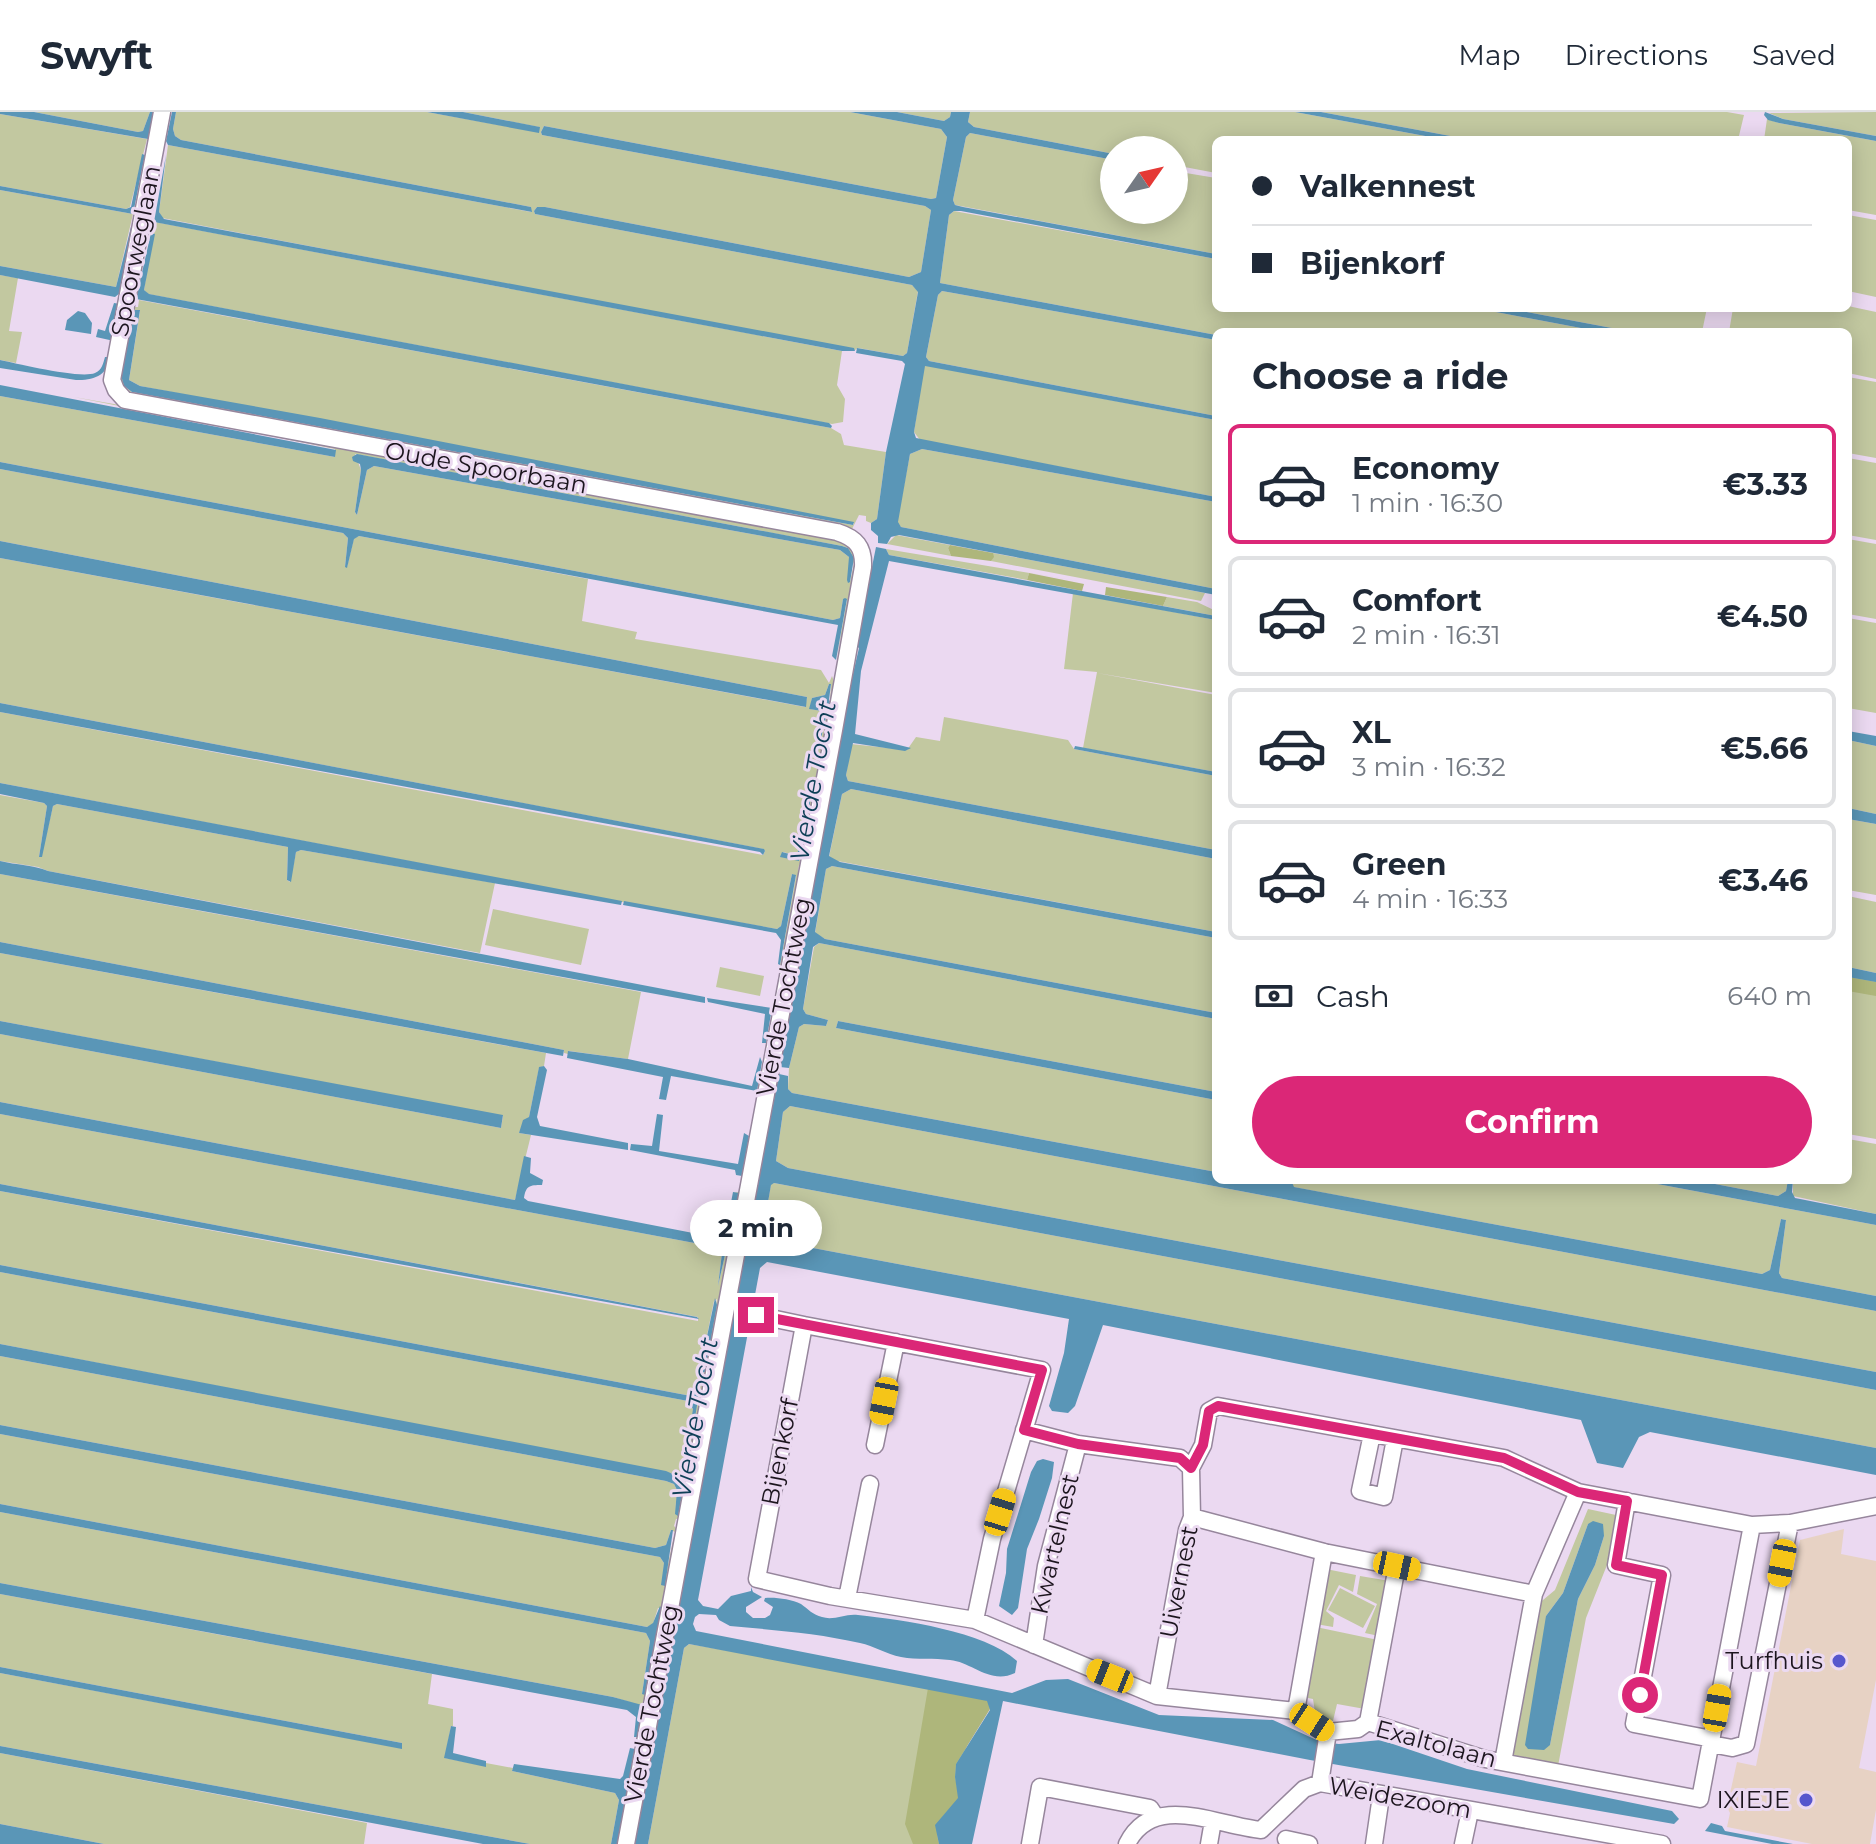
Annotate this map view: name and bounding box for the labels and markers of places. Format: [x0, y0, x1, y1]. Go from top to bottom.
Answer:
place label: Turfhuis [1725, 1646, 1823, 1675]
marker: Turfhuis [1830, 1652, 1848, 1670]
place label: IXIEJE [1717, 1785, 1790, 1814]
marker: IXIEJE [1797, 1791, 1815, 1809]

